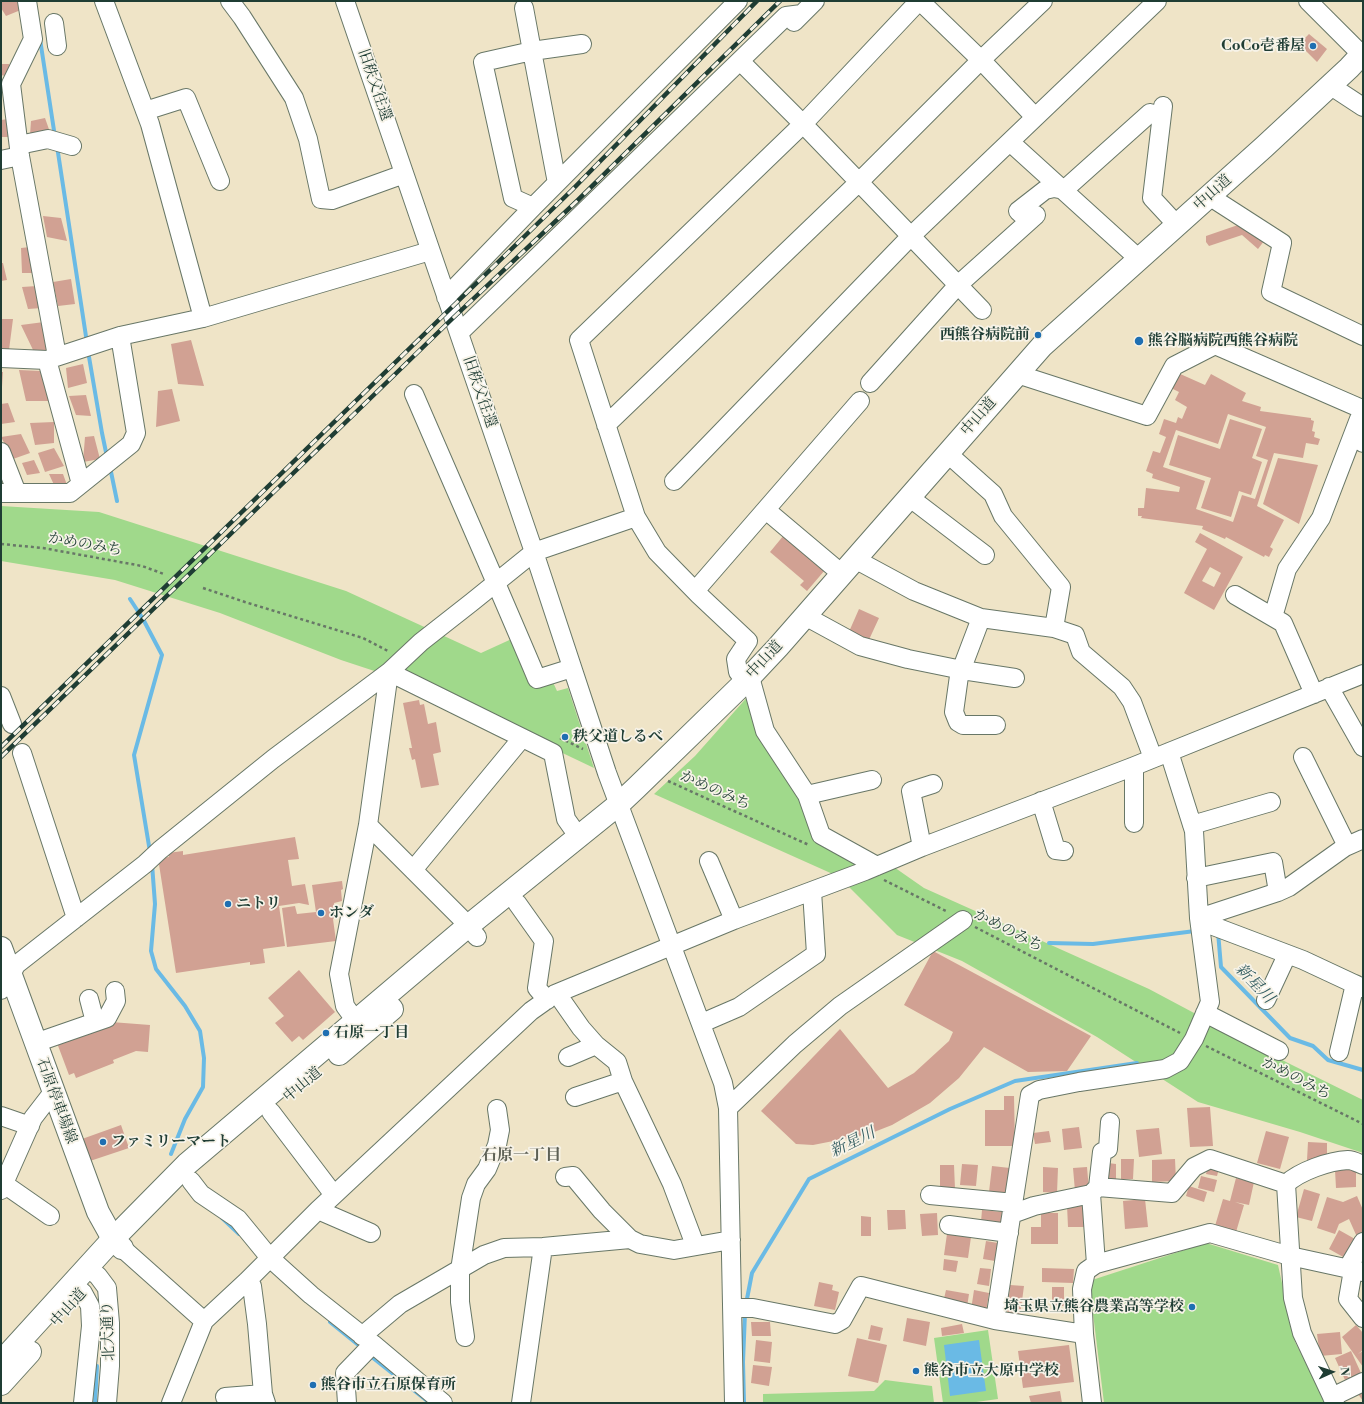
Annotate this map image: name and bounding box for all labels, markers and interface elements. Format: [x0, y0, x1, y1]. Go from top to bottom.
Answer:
place label: CoCo壱番屋 [1221, 37, 1305, 55]
marker: CoCo壱番屋 [1308, 41, 1318, 51]
street label: 旧秩父往還 [353, 47, 395, 123]
street label: 中山道 [1190, 171, 1236, 215]
place label: 西熊谷病院前 [940, 326, 1030, 344]
marker: 西熊谷病院前 [1033, 330, 1043, 340]
place label: 熊谷脳病院西熊谷病院 [1148, 332, 1298, 350]
marker: 熊谷脳病院西熊谷病院 [1133, 335, 1145, 347]
street label: 旧秩父往還 [458, 354, 500, 430]
street label: 中山道 [957, 394, 1001, 440]
street label: かめのみち [47, 530, 123, 560]
street label: 中山道 [743, 637, 787, 683]
place label: 秩父道しるべ [573, 728, 663, 746]
marker: 秩父道しるべ [560, 732, 570, 742]
street label: かめのみち [677, 768, 753, 814]
place label: ニトリ [236, 895, 281, 913]
marker: ニトリ [223, 899, 233, 909]
place label: ホンダ [329, 904, 374, 922]
street label: かめのみち [971, 906, 1045, 956]
marker: ホンダ [316, 908, 326, 918]
water label: 新星川 [1230, 960, 1278, 1008]
place label: 石原一丁目 [334, 1024, 409, 1042]
marker: 石原一丁目 [321, 1028, 331, 1038]
street label: かめのみち [1259, 1054, 1333, 1104]
street label: 石原停車場線 [32, 1056, 80, 1146]
street label: 中山道 [280, 1064, 326, 1106]
water label: 新星川 [827, 1124, 879, 1162]
place label: ファミリーマート [111, 1133, 231, 1151]
marker: ファミリーマート [98, 1137, 108, 1147]
district label: 石原一丁目 [481, 1146, 561, 1166]
street label: 中山道 [47, 1285, 91, 1331]
place label: 埼玉県立熊谷農業高等学校 [1004, 1298, 1184, 1316]
street label: 北大通り [99, 1301, 119, 1361]
marker: 埼玉県立熊谷農業高等学校 [1187, 1302, 1197, 1312]
north arrow [1312, 1352, 1352, 1392]
place label: 熊谷市立大原中学校 [924, 1362, 1059, 1380]
marker: 熊谷市立大原中学校 [911, 1366, 921, 1376]
text: N [1337, 1367, 1351, 1376]
place label: 熊谷市立石原保育所 [321, 1376, 456, 1394]
marker: 熊谷市立石原保育所 [308, 1380, 318, 1390]

